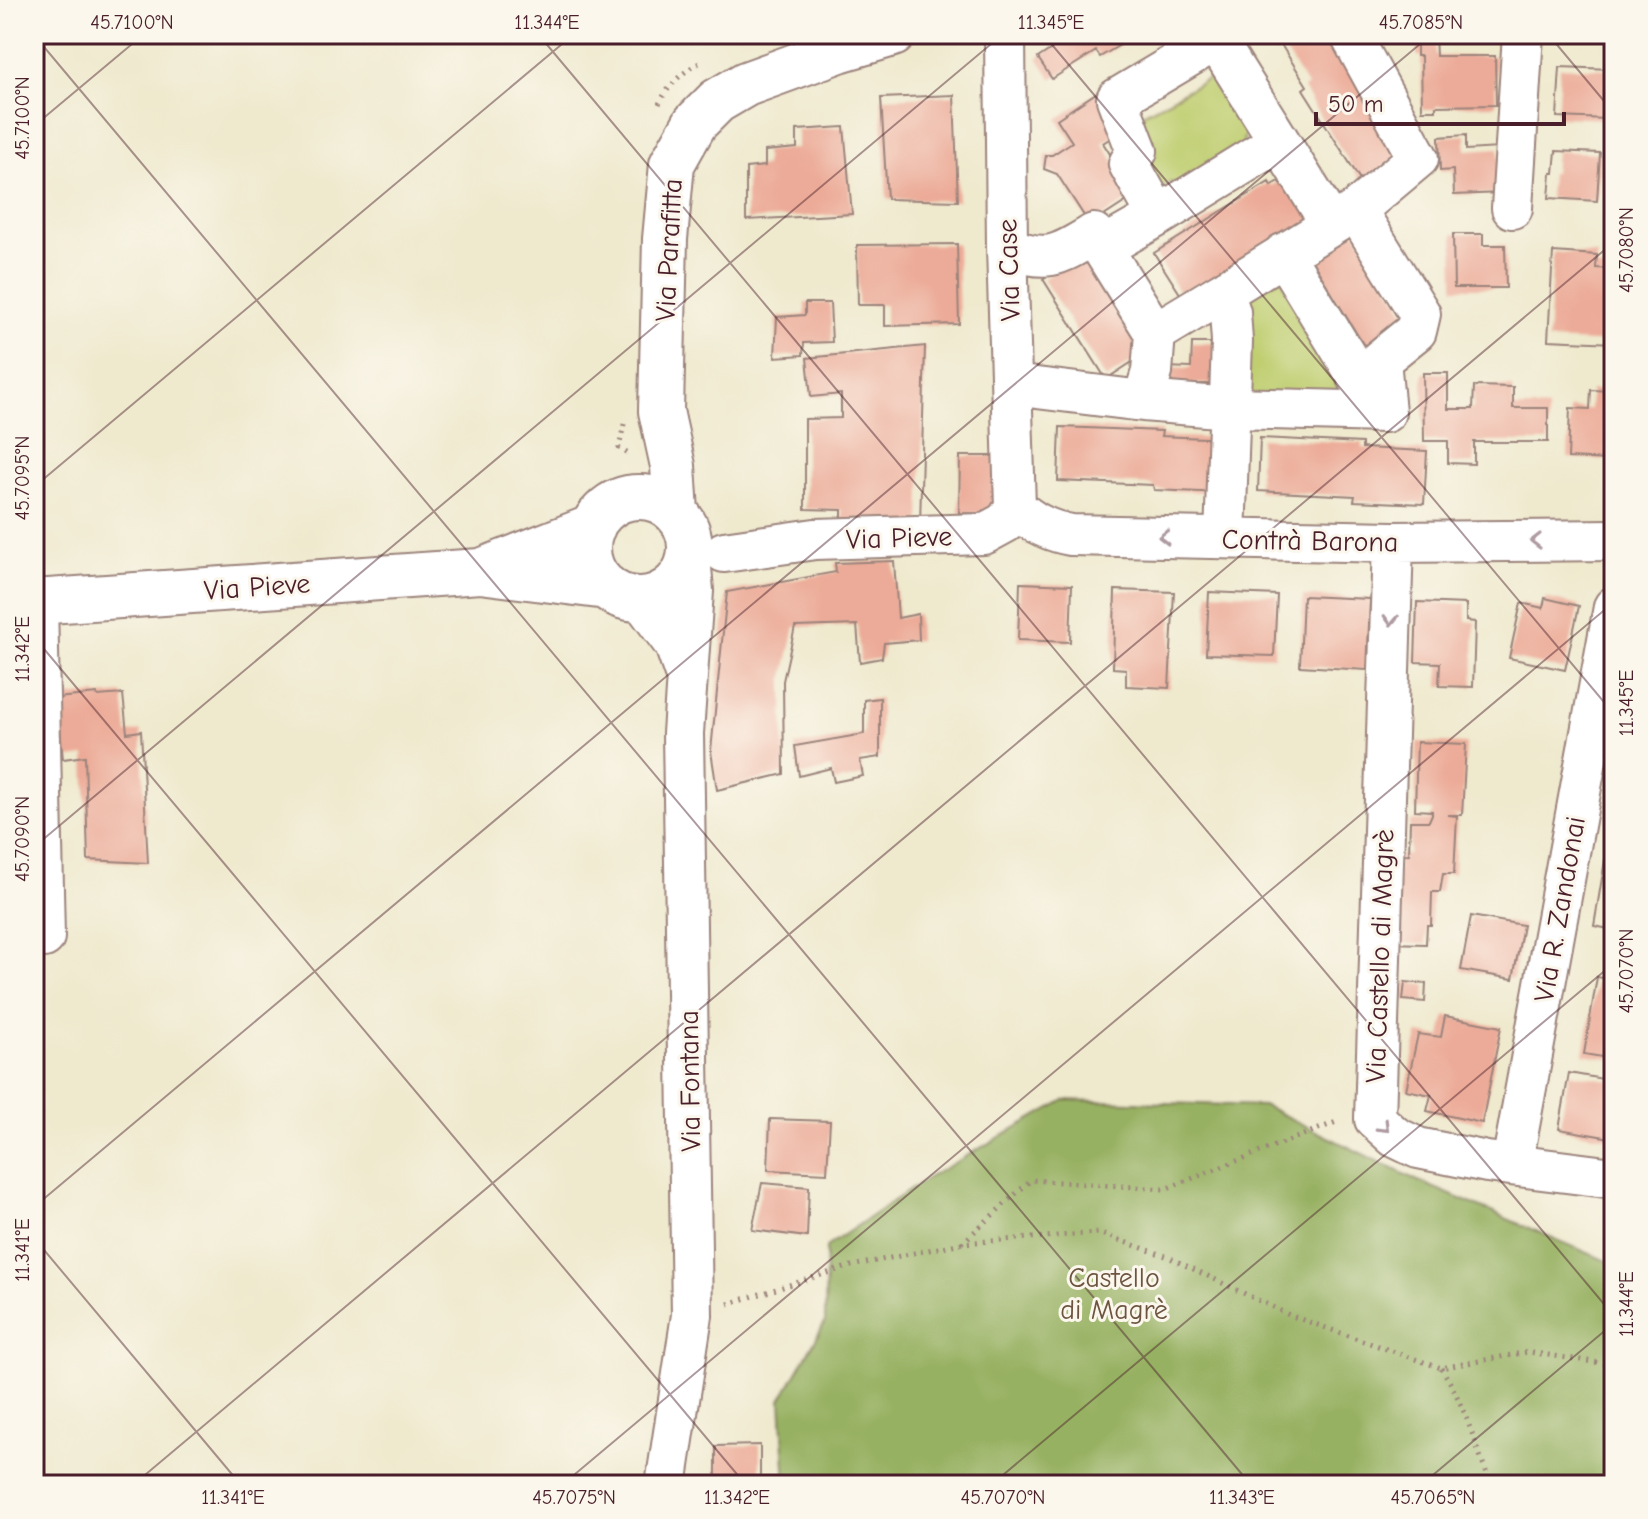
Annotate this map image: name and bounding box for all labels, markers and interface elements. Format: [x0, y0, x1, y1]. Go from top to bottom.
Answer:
text: 45.7100°N [90, 11, 174, 34]
text: 11.344°E [514, 11, 580, 34]
text: 11.345°E [1018, 11, 1084, 34]
text: 45.7085°N [1379, 11, 1463, 34]
text: 45.7100°N [11, 76, 34, 160]
scale bar [1316, 76, 1564, 126]
text: 50 m [1328, 90, 1384, 118]
street label: Via Parafitta [649, 178, 689, 322]
text: 45.7080°N [1615, 207, 1638, 293]
street label: Via Case [991, 218, 1027, 322]
text: 45.7095°N [11, 436, 34, 520]
street label: Via Pieve [845, 520, 953, 556]
street label: Contrà Barona [1221, 523, 1399, 559]
one-way arrow [1157, 528, 1170, 546]
one-way arrow [1529, 532, 1542, 550]
street label: Via Pieve [203, 567, 311, 607]
one-way arrow [1382, 614, 1399, 627]
text: 11.342°E [11, 616, 34, 682]
text: 11.345°E [1615, 670, 1638, 736]
text: 45.7090°N [11, 796, 34, 882]
street label: Via R. Zandonai [1528, 814, 1592, 1004]
street label: Via Castello di Magrè [1360, 829, 1400, 1083]
text: 45.7070°N [1615, 929, 1638, 1013]
street label: Via Fontana [673, 1010, 707, 1152]
one-way arrow [1375, 1118, 1389, 1132]
text: 11.341°E [11, 1218, 34, 1282]
park label: Castello di Magrè [1060, 1262, 1168, 1326]
text: 11.344°E [1615, 1271, 1638, 1337]
text: 11.341°E [201, 1486, 265, 1509]
text: 45.7075°N [532, 1486, 616, 1509]
text: 11.342°E [704, 1486, 770, 1509]
text: 45.7070°N [961, 1486, 1045, 1509]
text: 11.343°E [1209, 1486, 1275, 1509]
text: 45.7065°N [1391, 1486, 1476, 1509]

